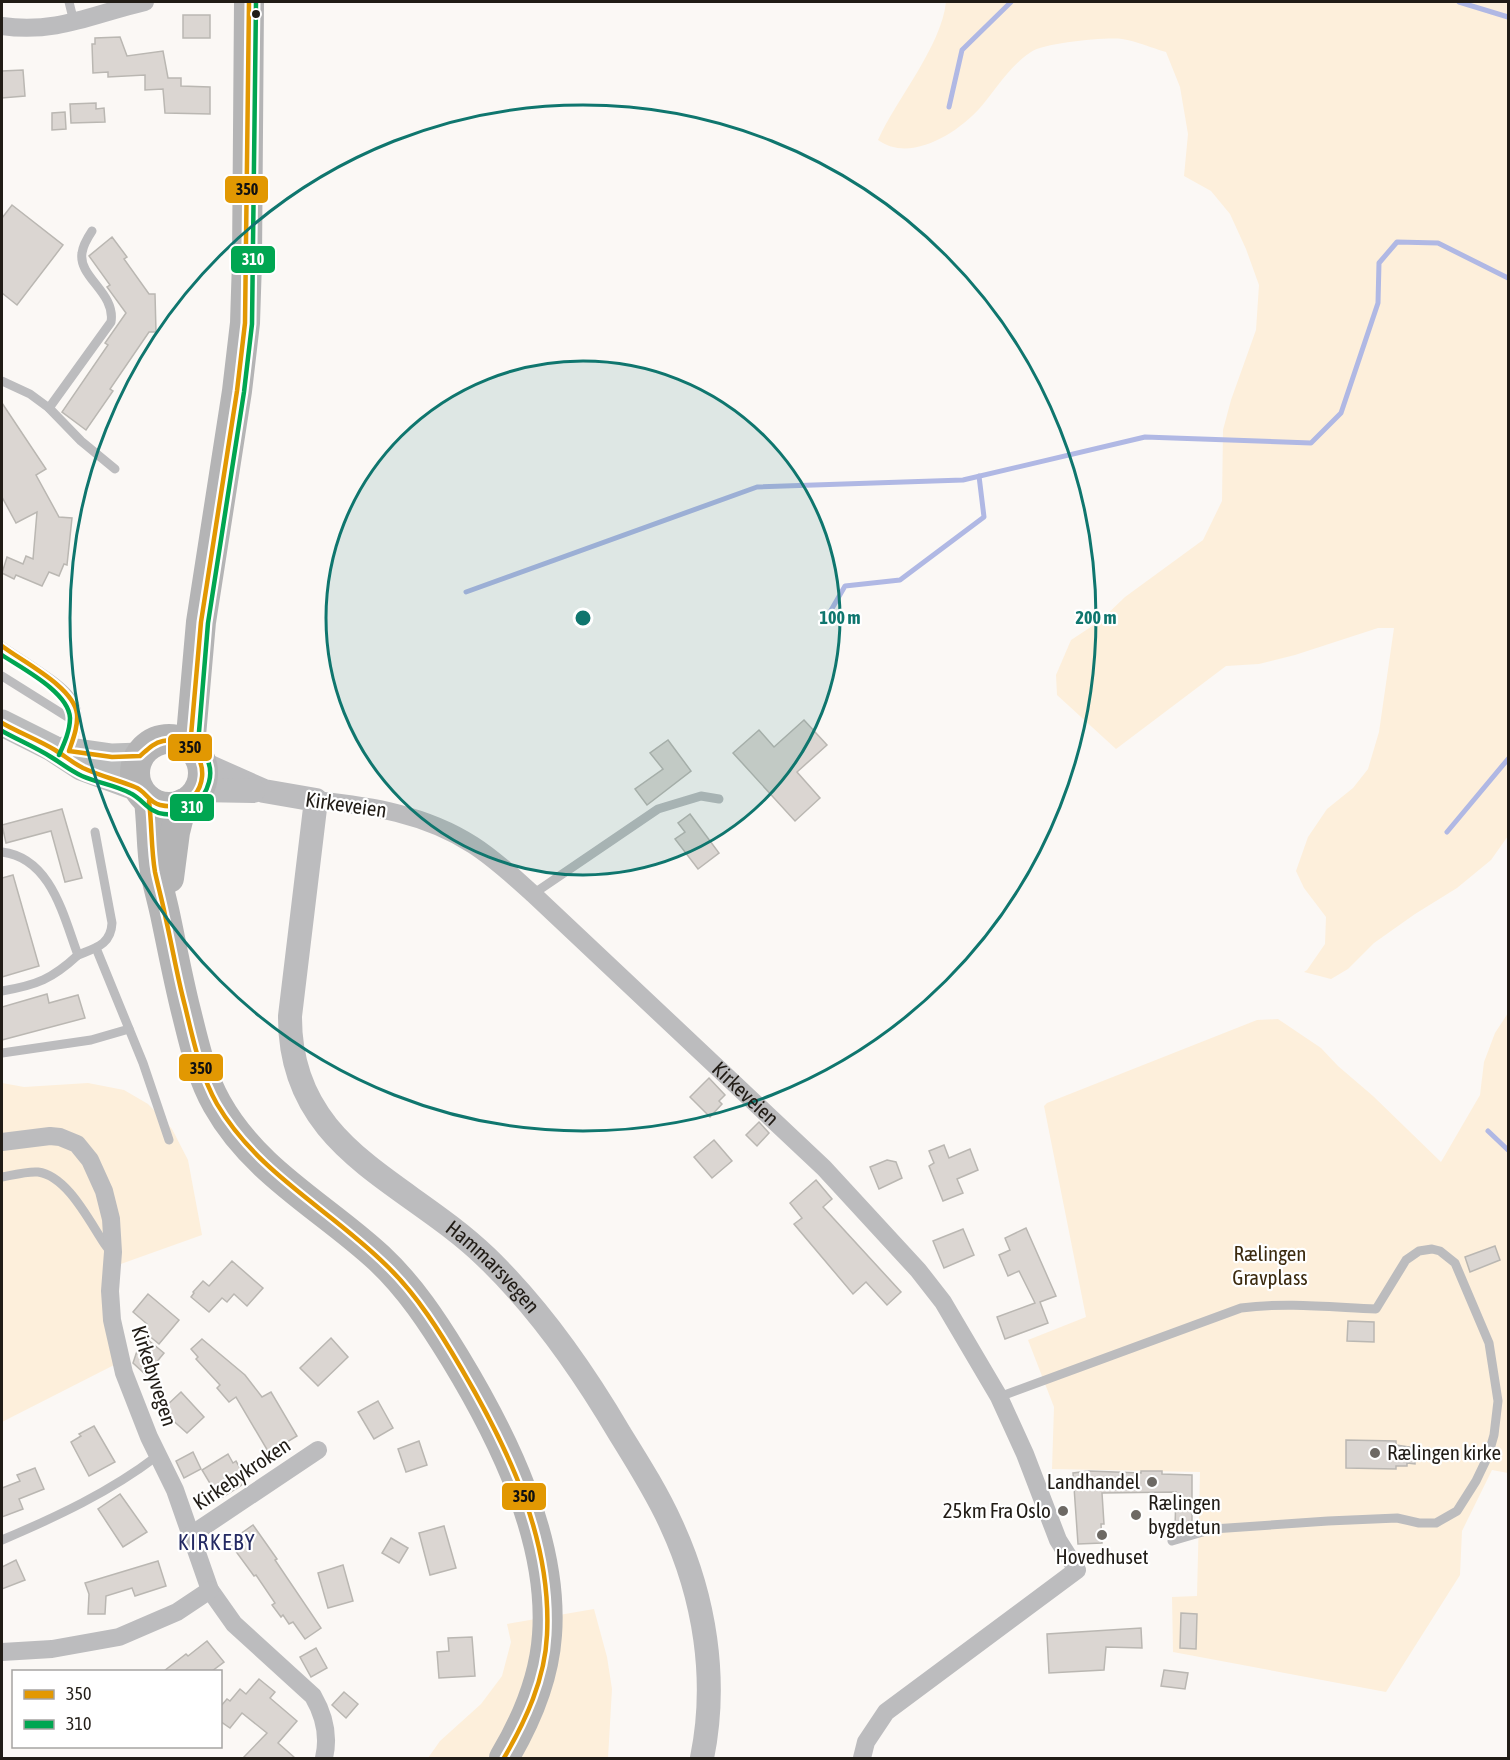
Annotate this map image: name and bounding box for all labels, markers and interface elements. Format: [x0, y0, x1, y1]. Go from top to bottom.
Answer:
unlabelled marker [250, 8, 262, 20]
line badge: 350 [224, 175, 269, 204]
text: 350 [236, 180, 259, 198]
line badge: 310 [230, 245, 276, 274]
text: 310 [242, 250, 265, 268]
text: 100 m [820, 607, 860, 628]
text: 200 m [1076, 607, 1116, 628]
centre of rings [573, 608, 593, 628]
line badge: 350 [167, 733, 213, 762]
text: 350 [179, 738, 202, 756]
street label: Kirkeveien [304, 786, 388, 822]
line badge: 310 [169, 793, 215, 822]
text: 310 [181, 798, 204, 816]
line badge: 350 [178, 1053, 224, 1082]
street label: Kirkeveien [708, 1056, 784, 1130]
text: 350 [190, 1059, 213, 1077]
street label: Hammarsvegen [442, 1215, 545, 1317]
park label: Rælingen Gravplass [1232, 1241, 1308, 1289]
street label: Kirkebyvegen [127, 1322, 182, 1429]
street label: Kirkebykroken [188, 1432, 295, 1514]
place label: Rælingen kirke [1387, 1440, 1501, 1464]
marker: Rælingen kirke [1368, 1446, 1382, 1460]
place label: Landhandel [1047, 1469, 1140, 1493]
marker: Landhandel [1145, 1475, 1159, 1489]
line badge: 350 [501, 1482, 547, 1511]
text: 350 [513, 1487, 536, 1505]
place label: Rælingen bygdetun [1148, 1490, 1221, 1538]
place label: 25km Fra Oslo [943, 1498, 1051, 1522]
marker: 25km Fra Oslo [1056, 1504, 1070, 1518]
marker: Rælingen bygdetun [1129, 1508, 1143, 1522]
marker: Hovedhuset [1095, 1528, 1109, 1542]
district label: KIRKEBY [178, 1529, 256, 1555]
place label: Hovedhuset [1055, 1544, 1149, 1568]
legend [12, 1670, 222, 1748]
text: 350 [66, 1683, 91, 1704]
text: 310 [66, 1713, 91, 1734]

